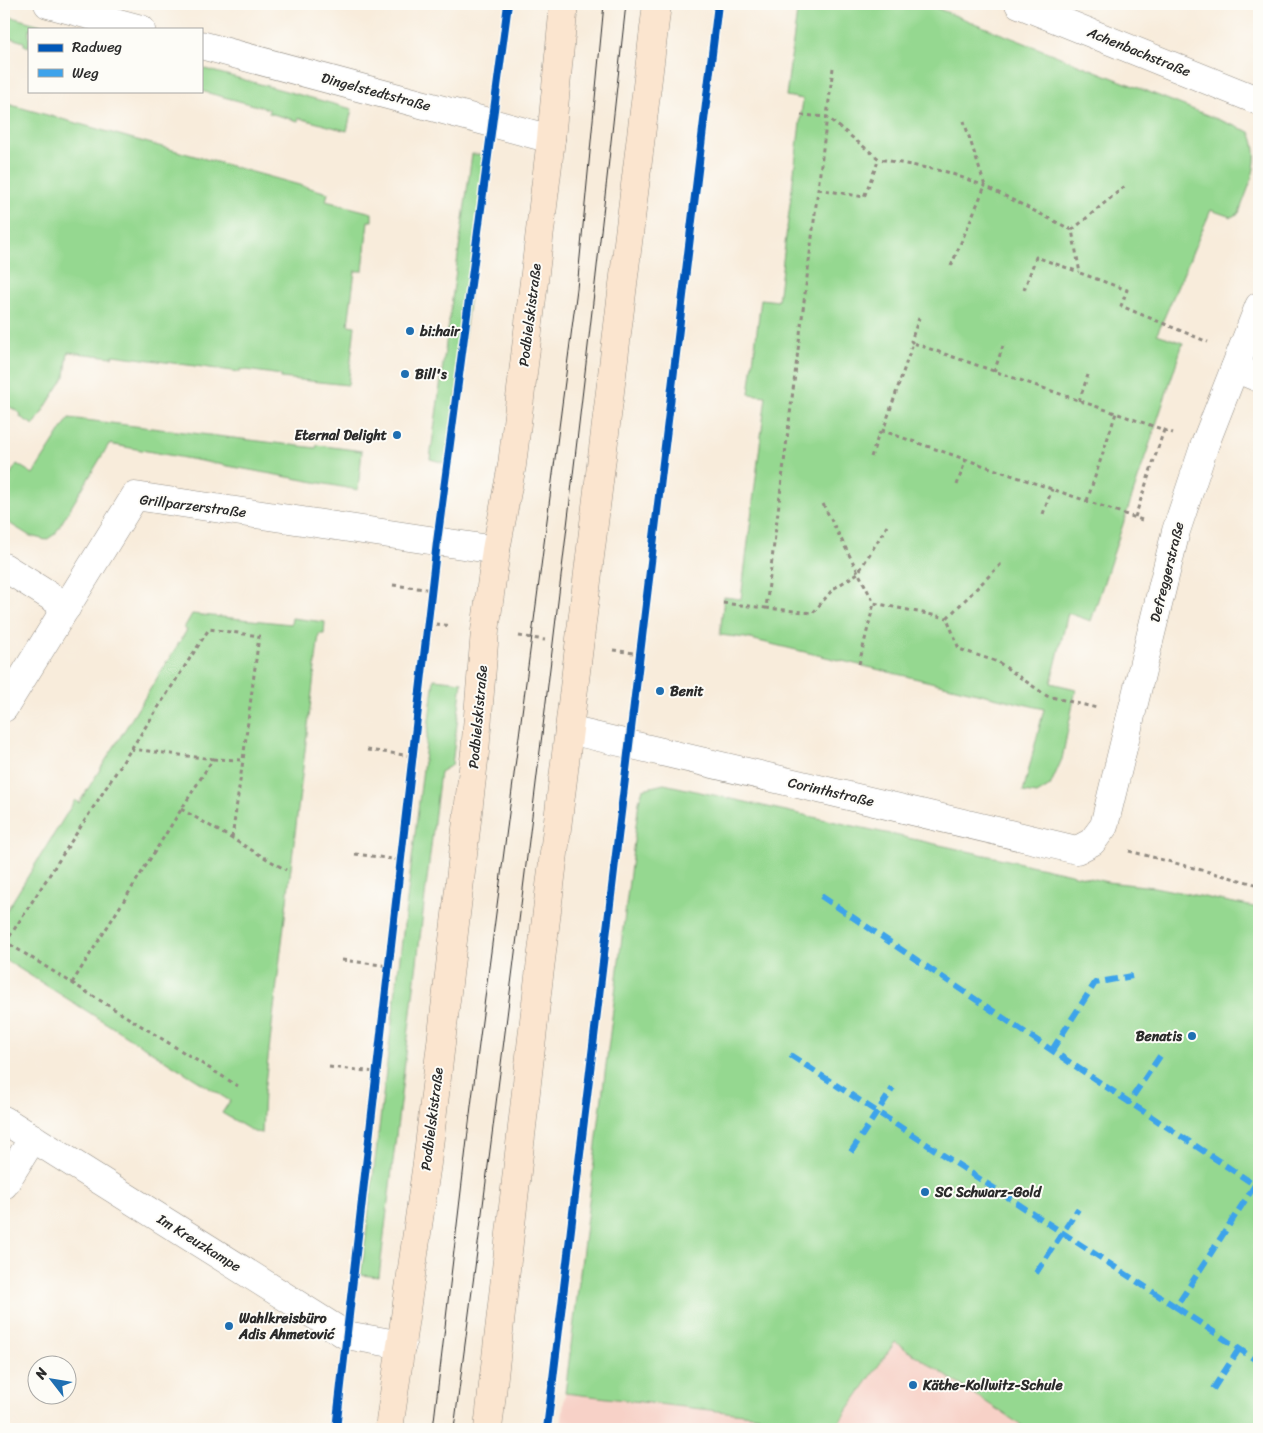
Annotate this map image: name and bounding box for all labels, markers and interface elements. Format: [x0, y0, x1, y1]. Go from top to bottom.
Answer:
street label: Achenbachstraße [1083, 20, 1194, 84]
legend [28, 28, 202, 92]
text: Radweg [72, 34, 122, 60]
text: Weg [72, 60, 99, 86]
street label: Dingelstedtstraße [318, 65, 434, 119]
street label: Podbielskistraße [511, 262, 549, 368]
place label: bi:hair [419, 319, 461, 344]
marker: bi:hair [404, 325, 416, 337]
place label: Bill's [415, 362, 447, 387]
marker: Bill's [399, 368, 411, 380]
place label: Eternal Delight [294, 423, 388, 448]
marker: Eternal Delight [391, 429, 403, 441]
street label: Grillparzerstraße [138, 487, 248, 525]
street label: Defreggerstraße [1142, 519, 1192, 625]
street label: Podbielskistraße [461, 664, 495, 770]
place label: Benit [670, 679, 704, 704]
marker: Benit [654, 685, 666, 697]
street label: Corinthstraße [785, 770, 877, 814]
place label: Benatis [1136, 1024, 1182, 1049]
marker: Benatis [1186, 1030, 1198, 1042]
street label: Podbielskistraße [413, 1066, 451, 1172]
place label: SC Schwarz-Gold [934, 1180, 1042, 1205]
marker: SC Schwarz-Gold [919, 1186, 931, 1198]
street label: Im Kreuzkampe [151, 1207, 246, 1279]
place label: Wahlkreisbüro Adis Ahmetović [238, 1306, 336, 1347]
marker: Wahlkreisbüro Adis Ahmetović [223, 1320, 235, 1332]
north arrow [28, 1356, 78, 1406]
text: N [28, 1363, 55, 1385]
place label: Käthe-Kollwitz-Schule [922, 1373, 1063, 1398]
marker: Käthe-Kollwitz-Schule [907, 1379, 919, 1391]

